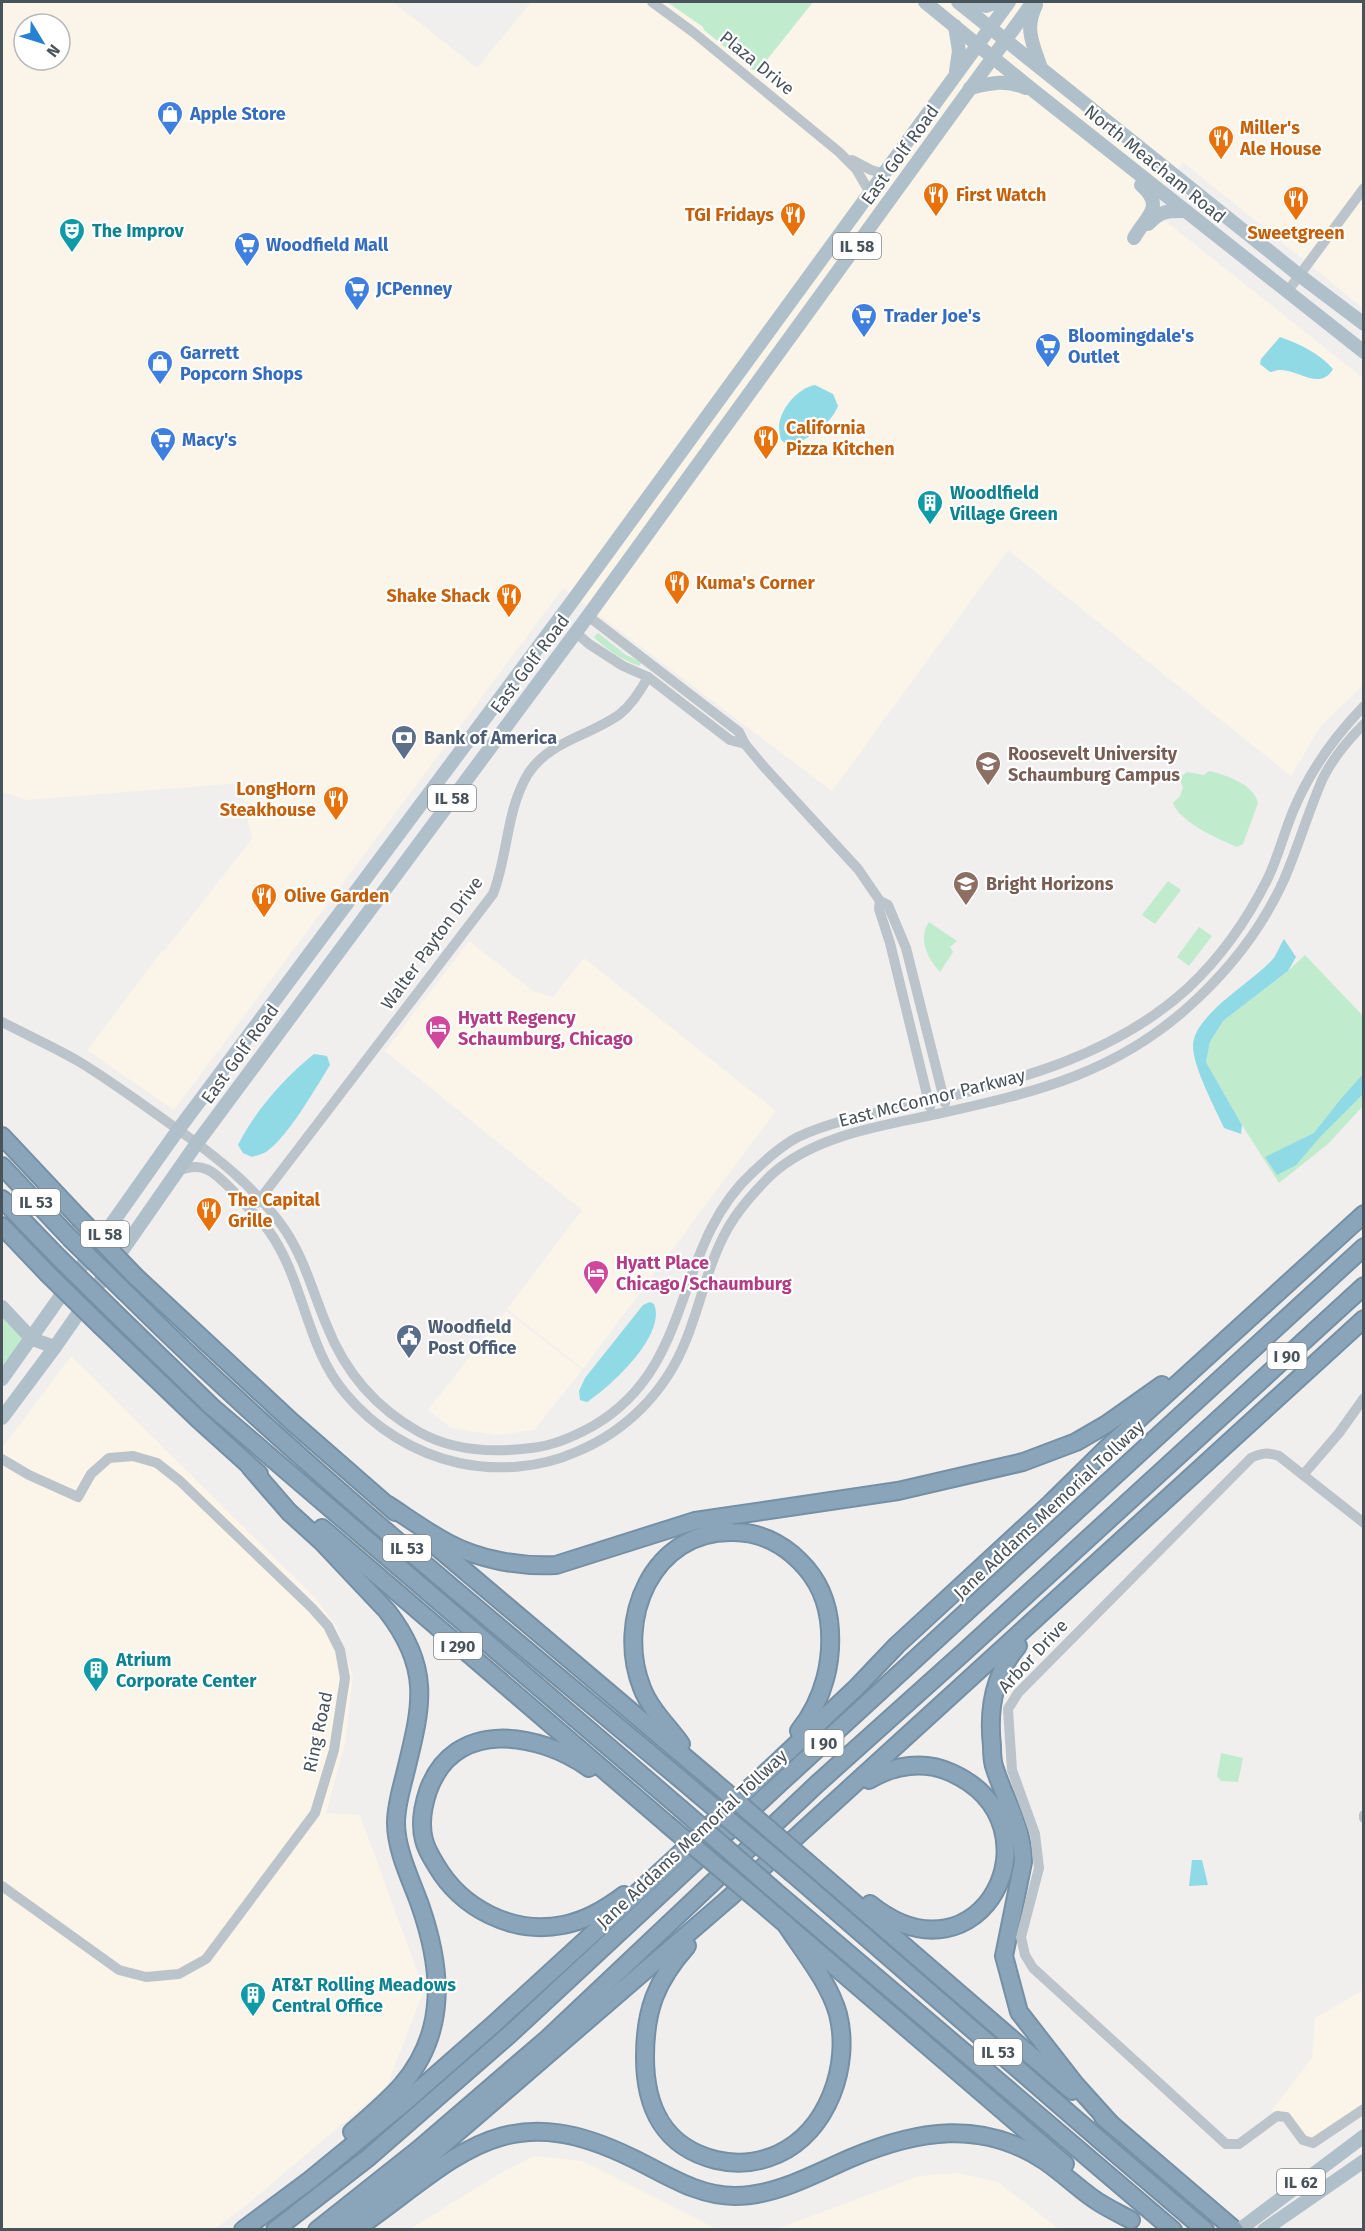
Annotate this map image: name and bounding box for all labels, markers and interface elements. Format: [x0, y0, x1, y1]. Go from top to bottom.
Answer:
north arrow [12, 12, 72, 72]
street label: Plaza Drive [715, 26, 799, 100]
text: N [43, 41, 64, 61]
shop icon: Apple Store [155, 99, 185, 137]
street label: North Meacham Road [1080, 100, 1230, 228]
street label: East Golf Road [856, 101, 944, 209]
place label: Apple Store [189, 103, 286, 125]
place label: Miller's Ale House [1239, 117, 1322, 160]
restaurant icon: Miller's Ale House [1206, 123, 1236, 161]
restaurant icon: First Watch [921, 180, 951, 218]
place label: First Watch [956, 184, 1046, 206]
restaurant icon: Sweetgreen [1281, 184, 1311, 222]
restaurant icon: TGI Fridays [778, 200, 808, 238]
place label: TGI Fridays [685, 204, 774, 226]
theatre icon: The Improv [57, 216, 87, 254]
place label: The Improv [92, 220, 185, 242]
place label: Sweetgreen [1247, 222, 1345, 244]
supermarket icon: Woodfield Mall [232, 230, 262, 268]
road number: IL 58 [833, 233, 881, 259]
place label: Woodfield Mall [266, 234, 389, 256]
supermarket icon: JCPenney [342, 274, 372, 312]
place label: JCPenney [375, 278, 453, 300]
supermarket icon: Trader Joe's [849, 301, 879, 339]
place label: Trader Joe's [884, 305, 981, 327]
place label: Bloomingdale's Outlet [1068, 325, 1194, 368]
supermarket icon: Bloomingdale's Outlet [1033, 331, 1063, 369]
place label: Garrett Popcorn Shops [180, 342, 303, 385]
shop icon: Garrett Popcorn Shops [145, 348, 175, 386]
place label: California Pizza Kitchen [786, 417, 895, 460]
restaurant icon: California Pizza Kitchen [751, 423, 781, 461]
supermarket icon: Macy's [148, 425, 178, 463]
place label: Macy's [182, 429, 237, 451]
place label: Woodlfield Village Green [949, 482, 1058, 525]
building icon: Woodlfield Village Green [915, 488, 945, 526]
restaurant icon: Kuma's Corner [662, 568, 692, 606]
place label: Kuma's Corner [696, 572, 815, 594]
restaurant icon: Shake Shack [494, 581, 524, 619]
place label: Shake Shack [386, 585, 491, 607]
street label: East Golf Road [486, 610, 574, 718]
bank icon: Bank of America [389, 723, 419, 761]
place label: Bank of America [424, 727, 557, 749]
place label: Roosevelt University Schaumburg Campus [1008, 743, 1180, 786]
school or university icon: Roosevelt University Schaumburg Campus [973, 749, 1003, 787]
place label: LongHorn Steakhouse [220, 778, 316, 821]
restaurant icon: LongHorn Steakhouse [321, 784, 351, 822]
road number: IL 58 [428, 785, 476, 811]
school or university icon: Bright Horizons [951, 869, 981, 907]
street label: Walter Payton Drive [376, 872, 488, 1014]
place label: Bright Horizons [986, 873, 1114, 895]
restaurant icon: Olive Garden [249, 881, 279, 919]
place label: Olive Garden [284, 885, 389, 907]
street label: East Golf Road [196, 1000, 284, 1108]
place label: Hyatt Regency Schaumburg, Chicago [458, 1007, 633, 1050]
hotel icon: Hyatt Regency Schaumburg, Chicago [423, 1013, 453, 1051]
street label: East McConnor Parkway [837, 1064, 1028, 1132]
road number: IL 53 [12, 1189, 60, 1215]
place label: The Capital Grille [228, 1189, 321, 1232]
restaurant icon: The Capital Grille [194, 1195, 224, 1233]
road number: IL 58 [81, 1221, 129, 1247]
place label: Hyatt Place Chicago/Schaumburg [616, 1252, 792, 1295]
hotel icon: Hyatt Place Chicago/Schaumburg [581, 1258, 611, 1296]
place label: Woodfield Post Office [428, 1316, 517, 1359]
public building icon: Woodfield Post Office [394, 1322, 424, 1360]
road number: I 90 [1268, 1343, 1306, 1369]
street label: Jane Addams Memorial Tollway [949, 1416, 1149, 1604]
road number: IL 53 [383, 1535, 431, 1561]
street label: Arbor Drive [993, 1615, 1073, 1697]
road number: I 290 [434, 1633, 482, 1659]
place label: Atrium Corporate Center [115, 1649, 257, 1692]
building icon: Atrium Corporate Center [81, 1655, 111, 1693]
street label: Ring Road [299, 1690, 337, 1774]
road number: I 90 [804, 1730, 844, 1756]
street label: Jane Addams Memorial Tollway [592, 1745, 792, 1933]
place label: AT&T Rolling Meadows Central Office [271, 1974, 456, 2017]
building icon: AT&T Rolling Meadows Central Office [238, 1980, 268, 2018]
road number: IL 53 [974, 2039, 1022, 2065]
road number: IL 62 [1277, 2169, 1325, 2195]

